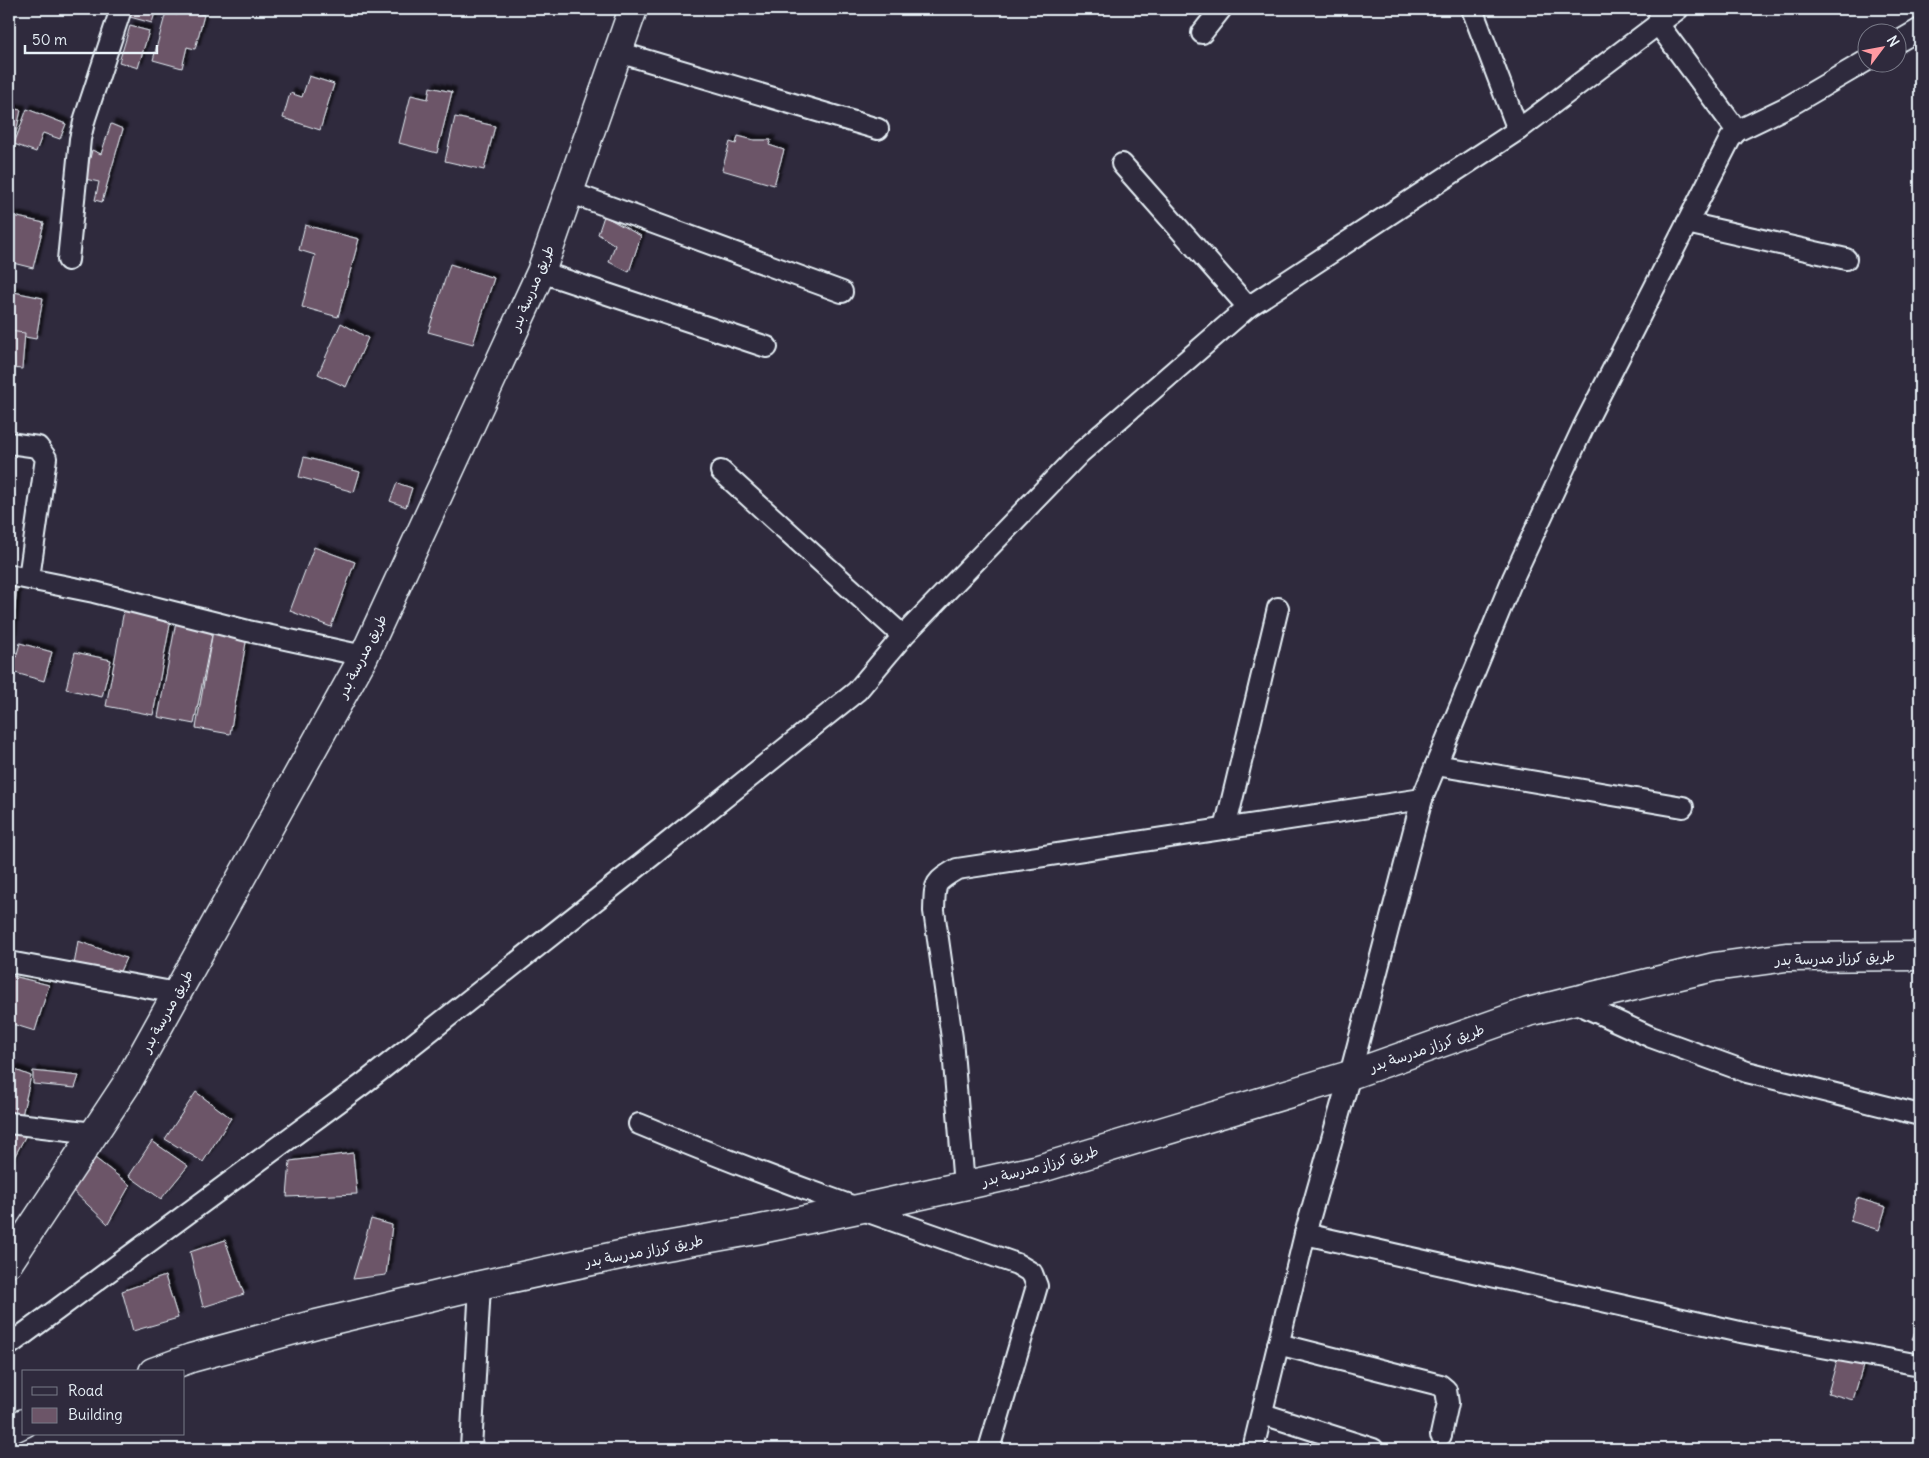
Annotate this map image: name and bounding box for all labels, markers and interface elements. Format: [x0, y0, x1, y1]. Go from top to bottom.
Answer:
scale bar [25, 22, 158, 54]
north arrow [1856, 22, 1906, 72]
text: 50 m [32, 30, 67, 49]
text: N [1883, 32, 1903, 50]
street label: طريق مدرسة بدر [505, 242, 558, 335]
street label: طريق مدرسة بدر [333, 611, 391, 702]
street label: طريق كرزاز مدرسة بدر [1774, 947, 1895, 969]
street label: طريق مدرسة بدر [136, 967, 197, 1056]
street label: طريق كرزاز مدرسة بدر [1366, 1020, 1487, 1076]
street label: طريق كرزاز مدرسة بدر [979, 1142, 1100, 1191]
street label: طريق كرزاز مدرسة بدر [582, 1231, 705, 1271]
legend [22, 1370, 185, 1436]
text: Road [68, 1381, 103, 1400]
text: Building [68, 1405, 123, 1424]

